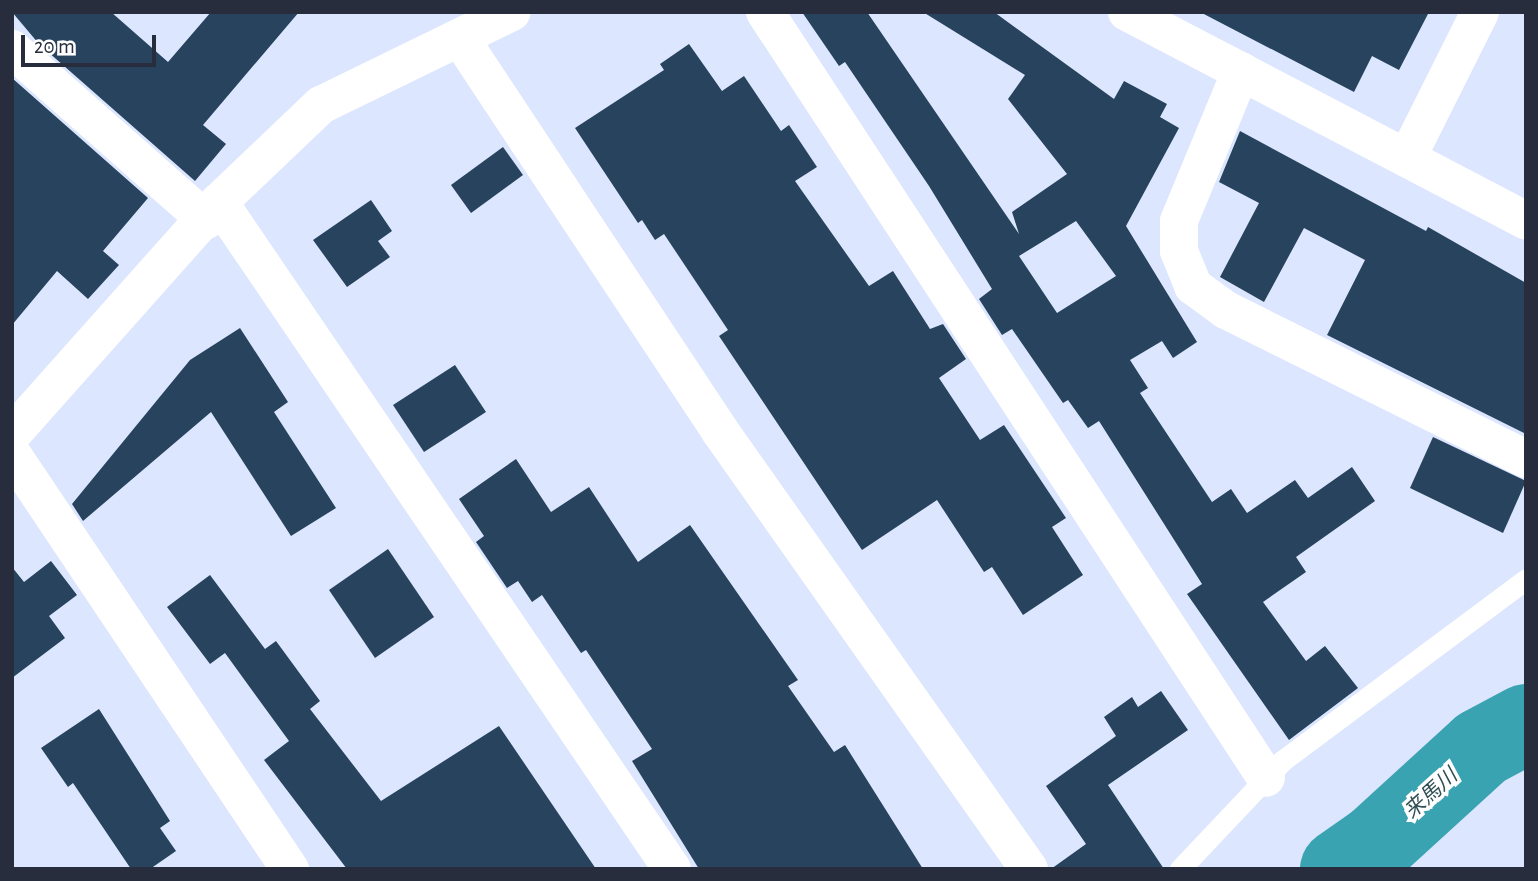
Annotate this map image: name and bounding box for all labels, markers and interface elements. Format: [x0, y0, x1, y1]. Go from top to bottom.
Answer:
scale bar [24, 21, 159, 65]
text: 20 m [34, 36, 75, 57]
water label: 来馬川 [1399, 764, 1463, 824]

